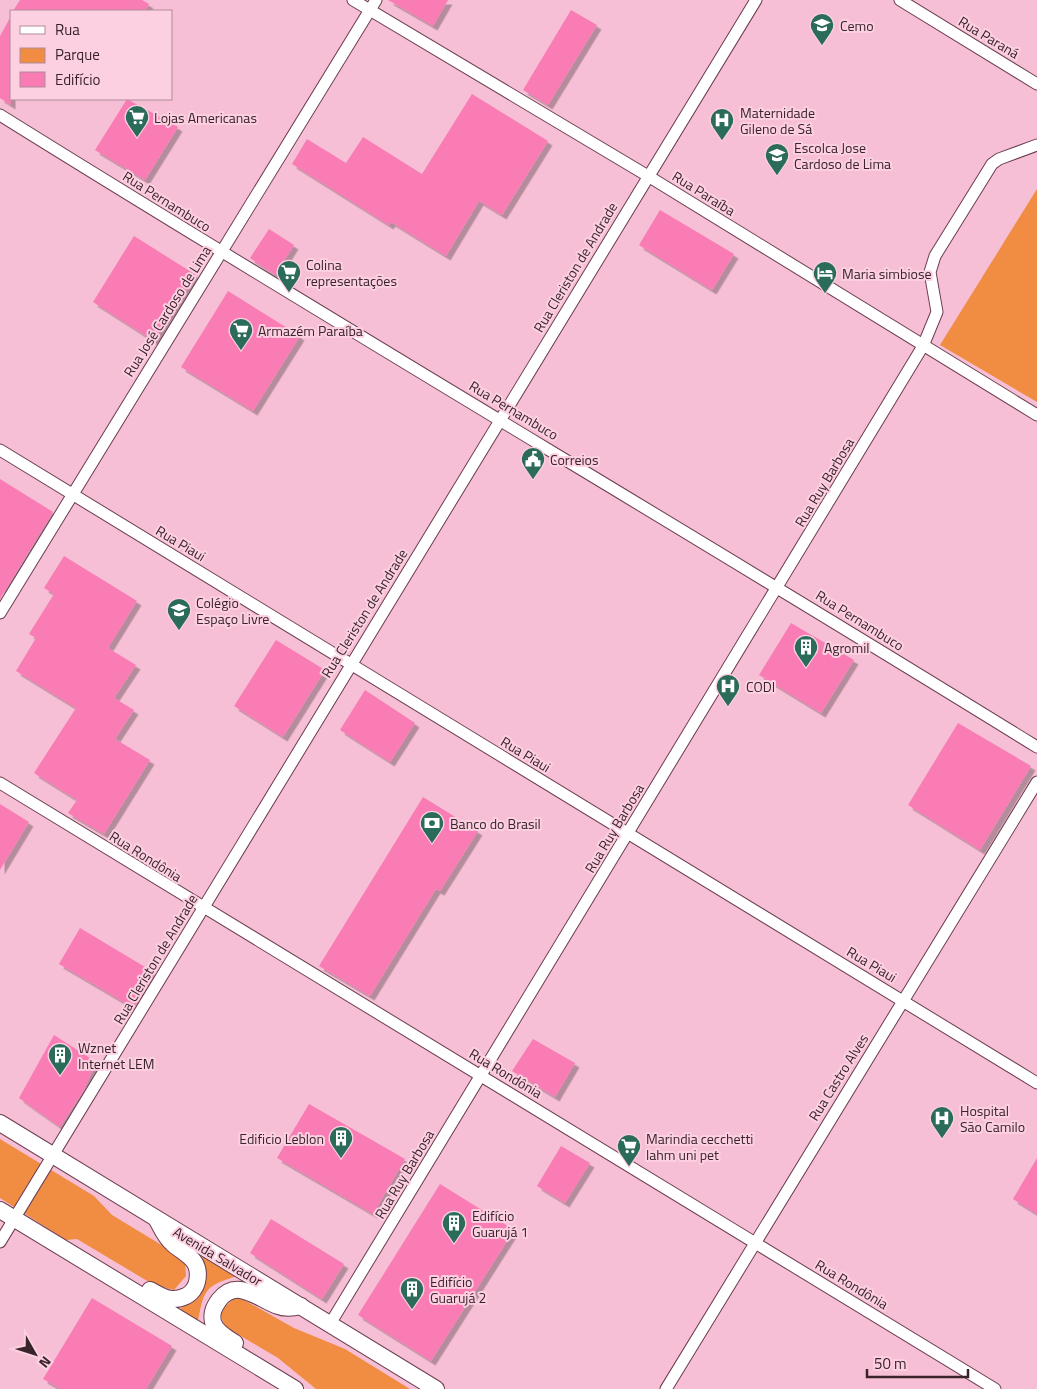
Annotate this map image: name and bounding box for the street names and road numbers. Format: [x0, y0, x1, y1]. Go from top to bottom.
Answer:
street label: Rua Paraná [955, 11, 1023, 63]
street label: Rua Pernambuco [119, 165, 215, 237]
street label: Rua Paraíba [668, 165, 740, 221]
street label: Rua Cleriston de Andrade [528, 198, 622, 336]
street label: Rua José Cardoso de Lima [118, 241, 216, 381]
street label: Rua Pernambuco [465, 375, 563, 445]
street label: Rua Ruy Barbosa [789, 433, 859, 531]
street label: Rua Piaui [152, 520, 210, 566]
street label: Rua Cleriston de Andrade [316, 544, 412, 682]
street label: Rua Pernambuco [812, 584, 908, 656]
street label: Rua Piaui [497, 731, 555, 777]
street label: Rua Ruy Barbosa [579, 779, 649, 877]
street label: Rua Rondônia [106, 825, 186, 887]
street label: Rua Cleriston de Andrade [108, 890, 202, 1028]
street label: Rua Piaui [843, 941, 901, 987]
street label: Rua Castro Alves [803, 1029, 873, 1125]
street label: Rua Rondônia [465, 1043, 547, 1103]
street label: Rua Ruy Barbosa [369, 1125, 439, 1223]
street label: Avenida Salvador [169, 1221, 267, 1291]
street label: Rua Rondônia [811, 1254, 893, 1314]

